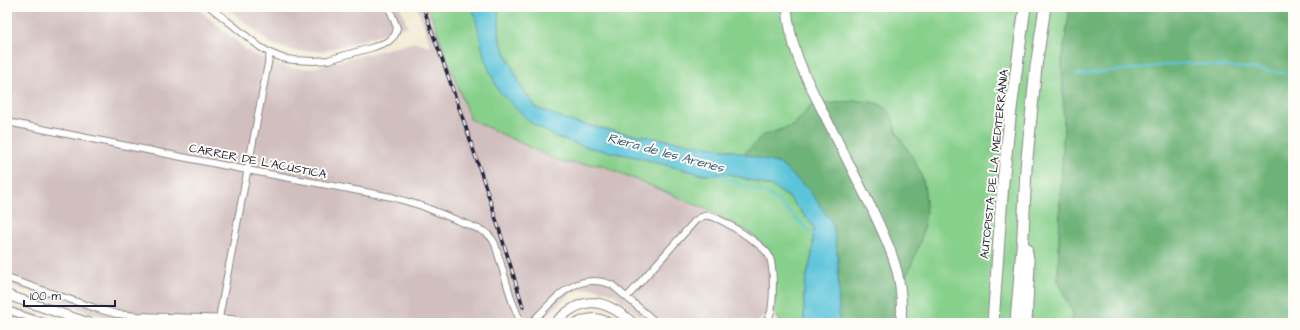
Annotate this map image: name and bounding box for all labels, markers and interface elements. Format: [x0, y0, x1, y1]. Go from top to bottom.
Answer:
street label: AUTOPISTA DE LA MEDITERRÀNIA [976, 68, 1013, 260]
water label: Riera de les Arenes [606, 129, 727, 178]
street label: CARRER DE L'ACÚSTICA [188, 140, 328, 183]
scale bar [24, 282, 115, 308]
text: 100 m [30, 288, 61, 305]

